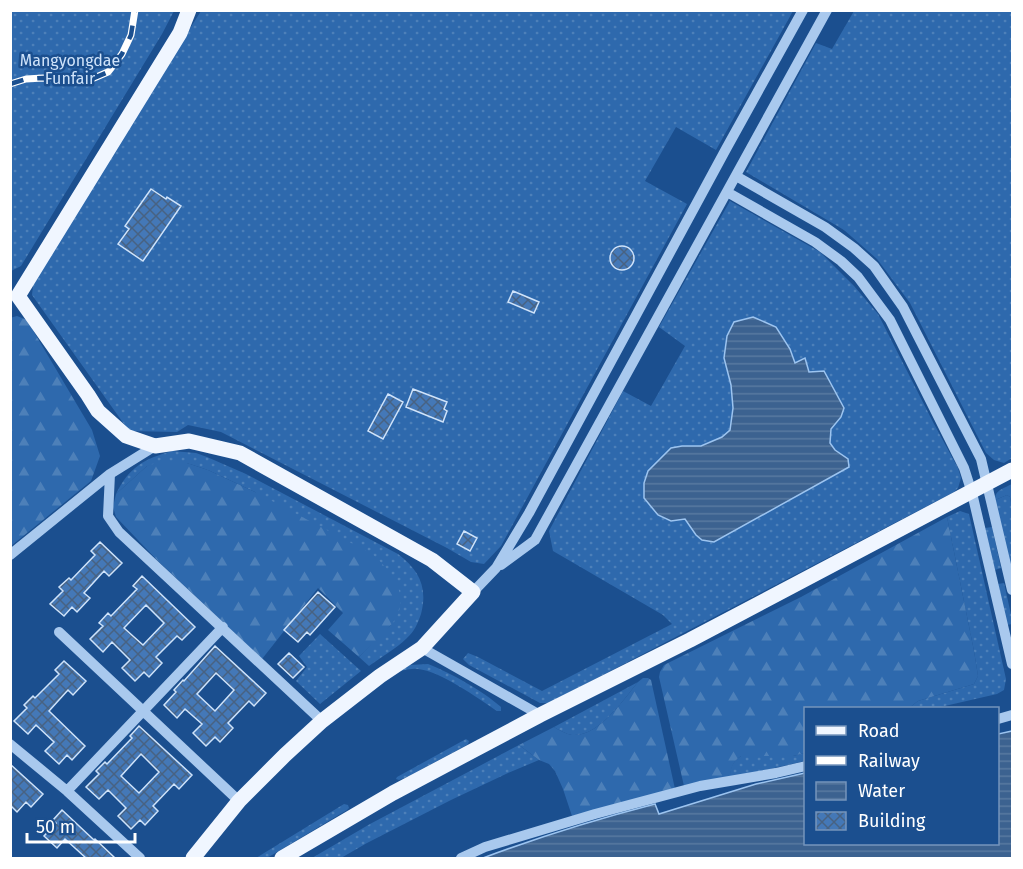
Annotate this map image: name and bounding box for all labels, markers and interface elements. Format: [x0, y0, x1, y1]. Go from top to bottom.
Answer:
park label: Mangyongdae Funfair [20, 51, 120, 88]
legend [804, 707, 999, 845]
text: Road [858, 720, 900, 742]
text: Railway [858, 750, 920, 772]
text: Water [858, 780, 905, 802]
scale bar [27, 806, 135, 844]
text: Building [858, 810, 926, 832]
text: 50 m [36, 816, 75, 838]

